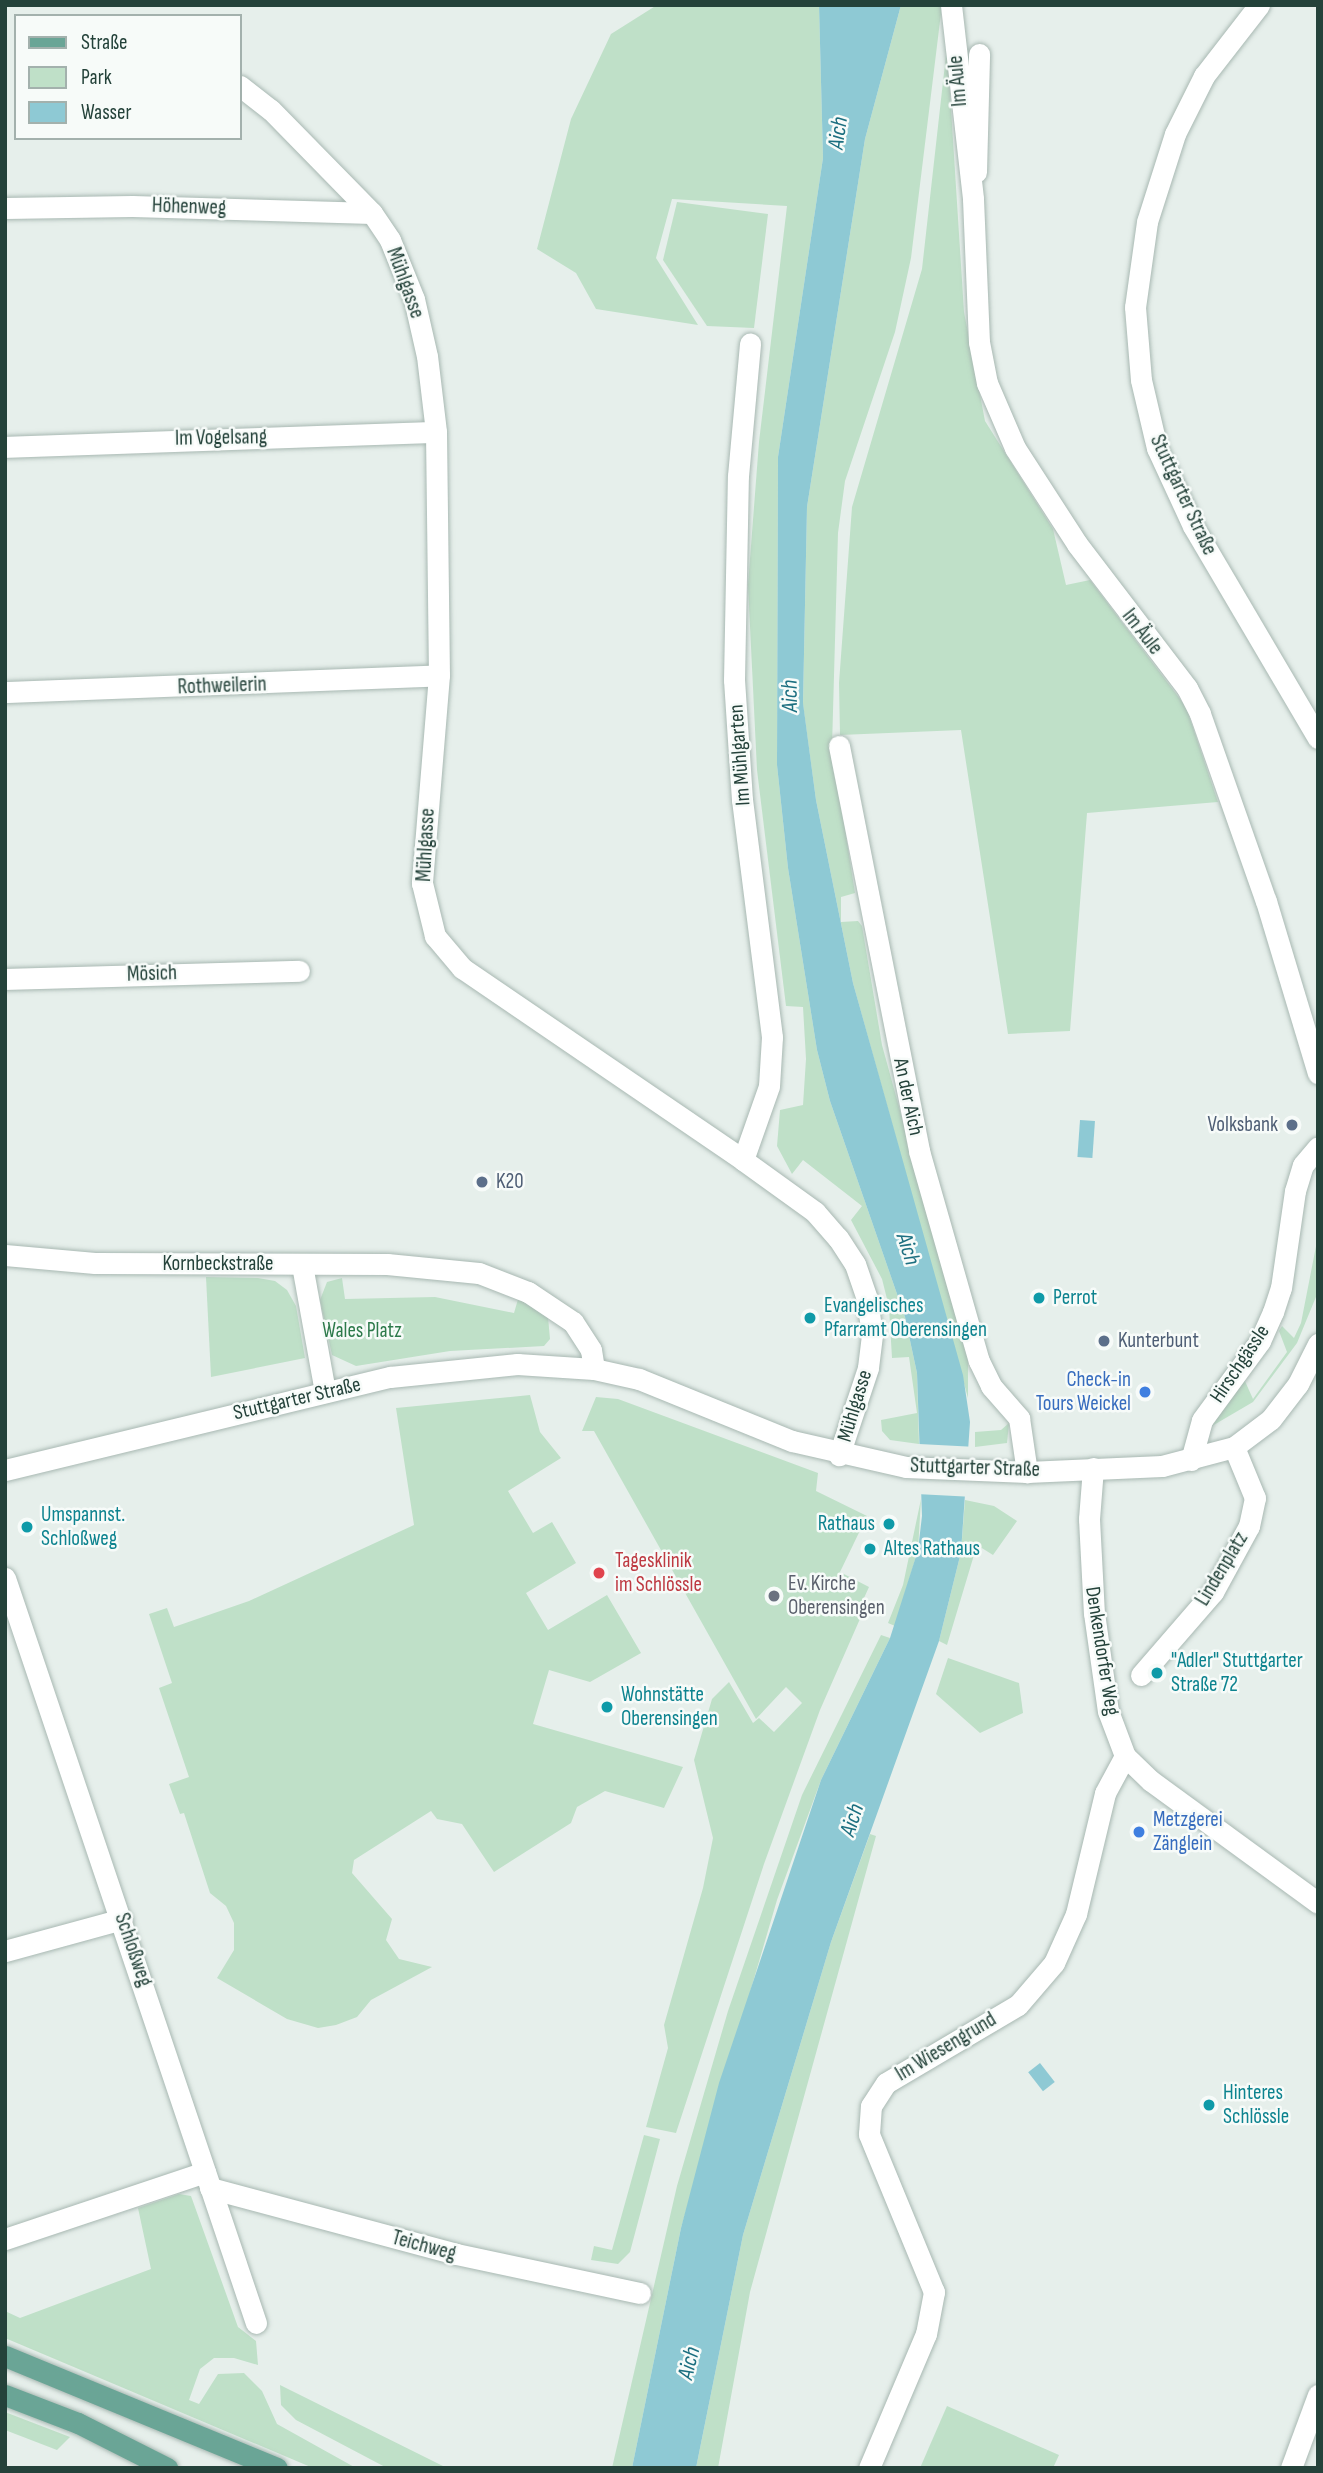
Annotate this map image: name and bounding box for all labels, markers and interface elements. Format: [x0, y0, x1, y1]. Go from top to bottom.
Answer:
legend [14, 14, 242, 140]
text: Straße [81, 30, 127, 55]
street label: Im Äule [943, 54, 973, 108]
text: Park [81, 65, 112, 90]
text: Wasser [81, 100, 132, 125]
water label: Aich [822, 115, 854, 151]
street label: Höhenweg [151, 193, 227, 221]
street label: Mühlgasse [381, 244, 429, 322]
street label: Im Vogelsang [175, 425, 267, 451]
street label: Stuttgarter Straße [1144, 431, 1222, 559]
street label: Im Äule [1116, 604, 1168, 660]
street label: Rothweilerin [177, 672, 267, 700]
water label: Aich [776, 680, 804, 712]
street label: Im Mühlgarten [724, 704, 756, 806]
street label: Mühlgasse [411, 808, 441, 882]
street label: Mösich [127, 961, 177, 987]
street label: An der Aich [888, 1056, 928, 1138]
place label: Volksbank [1208, 1112, 1278, 1138]
marker: Volksbank [1284, 1117, 1300, 1133]
place label: K20 [496, 1169, 524, 1195]
marker: K20 [474, 1174, 490, 1190]
water label: Aich [890, 1229, 926, 1269]
street label: Kornbeckstraße [162, 1251, 274, 1277]
place label: Perrot [1053, 1285, 1097, 1311]
marker: Perrot [1031, 1290, 1047, 1306]
place label: Evangelisches Pfarramt Oberensingen [824, 1293, 987, 1343]
marker: Evangelisches Pfarramt Oberensingen [802, 1310, 818, 1326]
park label: Wales Platz [322, 1318, 402, 1344]
street label: Hirschgässle [1205, 1320, 1275, 1408]
place label: Kunterbunt [1118, 1328, 1199, 1354]
marker: Kunterbunt [1096, 1333, 1112, 1349]
street label: Mühlgasse [832, 1367, 878, 1445]
place label: Check-in Tours Weickel [1036, 1367, 1131, 1417]
street label: Stuttgarter Straße [231, 1372, 363, 1426]
marker: Check-in Tours Weickel [1137, 1384, 1153, 1400]
street label: Stuttgarter Straße [910, 1453, 1040, 1483]
place label: Umspannst. Schloßweg [41, 1502, 125, 1552]
place label: Rathaus [818, 1511, 875, 1537]
marker: Rathaus [881, 1516, 897, 1532]
marker: Umspannst. Schloßweg [19, 1519, 35, 1535]
street label: Lindenplatz [1190, 1528, 1254, 1610]
place label: Altes Rathaus [884, 1536, 980, 1562]
marker: Altes Rathaus [862, 1541, 878, 1557]
place label: Tagesklinik im Schlössle [615, 1548, 702, 1598]
marker: Tagesklinik im Schlössle [589, 1563, 609, 1583]
place label: Ev. Kirche Oberensingen [788, 1571, 885, 1621]
street label: Denkendorfer Weg [1079, 1585, 1125, 1717]
marker: Ev. Kirche Oberensingen [766, 1588, 782, 1604]
place label: "Adler" Stuttgarter Straße 72 [1171, 1648, 1303, 1698]
marker: "Adler" Stuttgarter Straße 72 [1149, 1665, 1165, 1681]
place label: Wohnstätte Oberensingen [621, 1682, 718, 1732]
marker: Wohnstätte Oberensingen [599, 1699, 615, 1715]
water label: Aich [834, 1800, 870, 1840]
place label: Metzgerei Zänglein [1153, 1807, 1223, 1857]
marker: Metzgerei Zänglein [1131, 1824, 1147, 1840]
street label: Schloßweg [109, 1910, 157, 1990]
street label: Im Wiesengrund [891, 2007, 1001, 2087]
place label: Hinteres Schlössle [1223, 2080, 1289, 2130]
marker: Hinteres Schlössle [1201, 2097, 1217, 2113]
street label: Teichweg [389, 2225, 459, 2267]
water label: Aich [672, 2344, 706, 2382]

